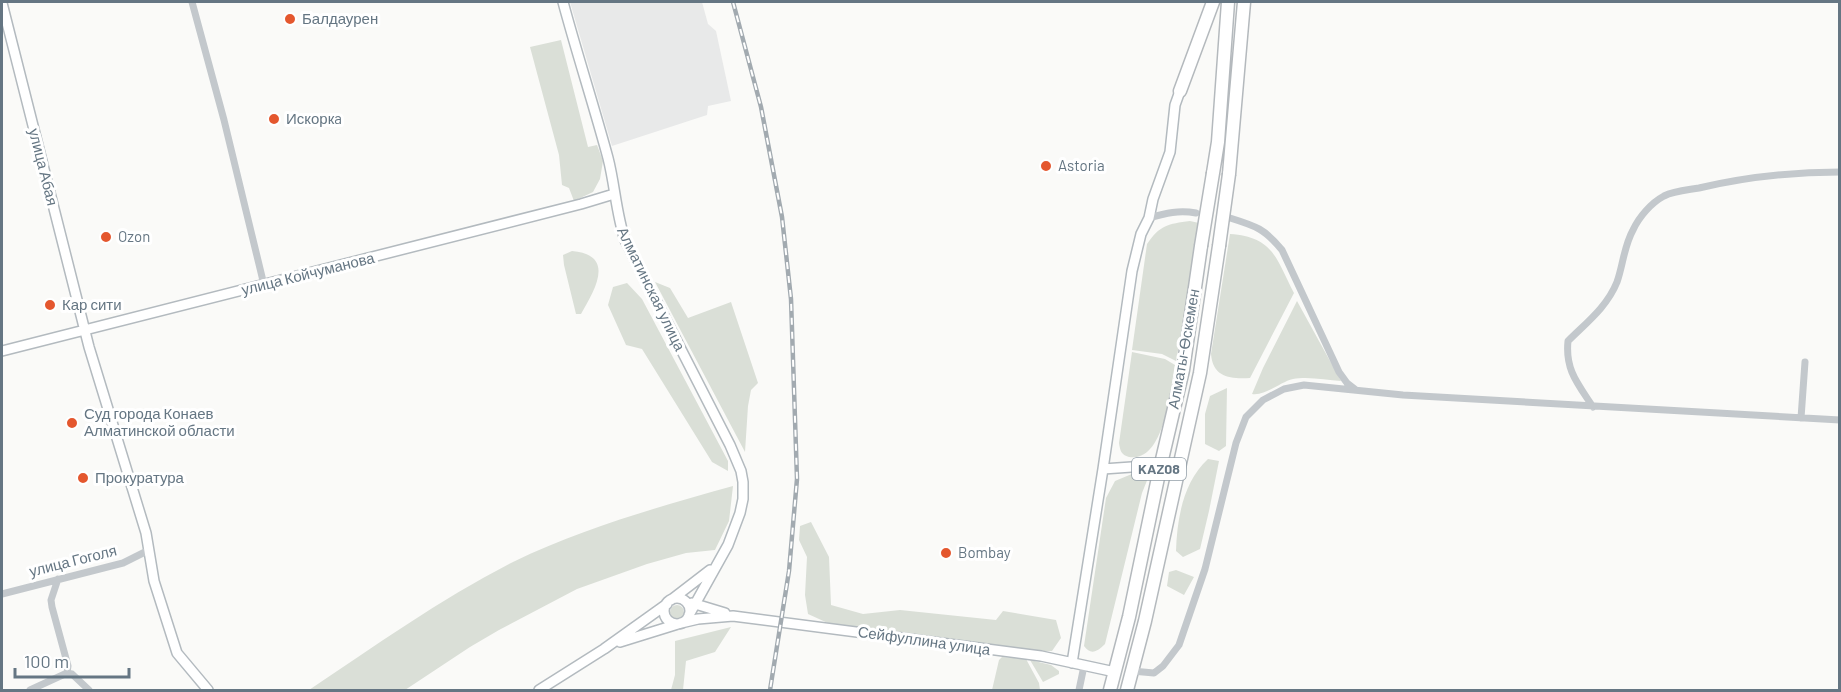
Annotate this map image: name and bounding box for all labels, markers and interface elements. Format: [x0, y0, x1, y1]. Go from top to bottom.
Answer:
place label: Балдаурен [302, 9, 378, 27]
marker: Балдаурен [283, 12, 297, 26]
place label: Искоркa [286, 109, 342, 127]
marker: Искоркa [267, 112, 281, 126]
street label: улица Абая [26, 126, 62, 207]
place label: Astoria [1058, 156, 1105, 174]
marker: Astoria [1039, 159, 1053, 173]
street label: Алматинская улица [614, 224, 690, 354]
place label: Ozon [118, 227, 150, 245]
marker: Ozon [99, 230, 113, 244]
street label: улица Койчуманова [239, 248, 377, 298]
street label: Алматы-Өскемен [1164, 287, 1202, 410]
place label: Кар сити [62, 295, 122, 313]
marker: Кар сити [43, 298, 57, 312]
place label: Суд города Конаев Алматинской области [84, 404, 235, 439]
marker: Суд города Конаев Алматинской области [65, 416, 79, 430]
road number: KAZ08 [1132, 458, 1186, 480]
place label: Прокуратура [95, 468, 185, 486]
marker: Прокуратура [76, 471, 90, 485]
street label: улица Гоголя [27, 540, 118, 580]
place label: Bombay [958, 543, 1011, 561]
marker: Bombay [939, 546, 953, 560]
street label: Сейфуллина улица [857, 622, 992, 658]
scale bar [15, 641, 129, 679]
text: 100 m [24, 650, 69, 672]

